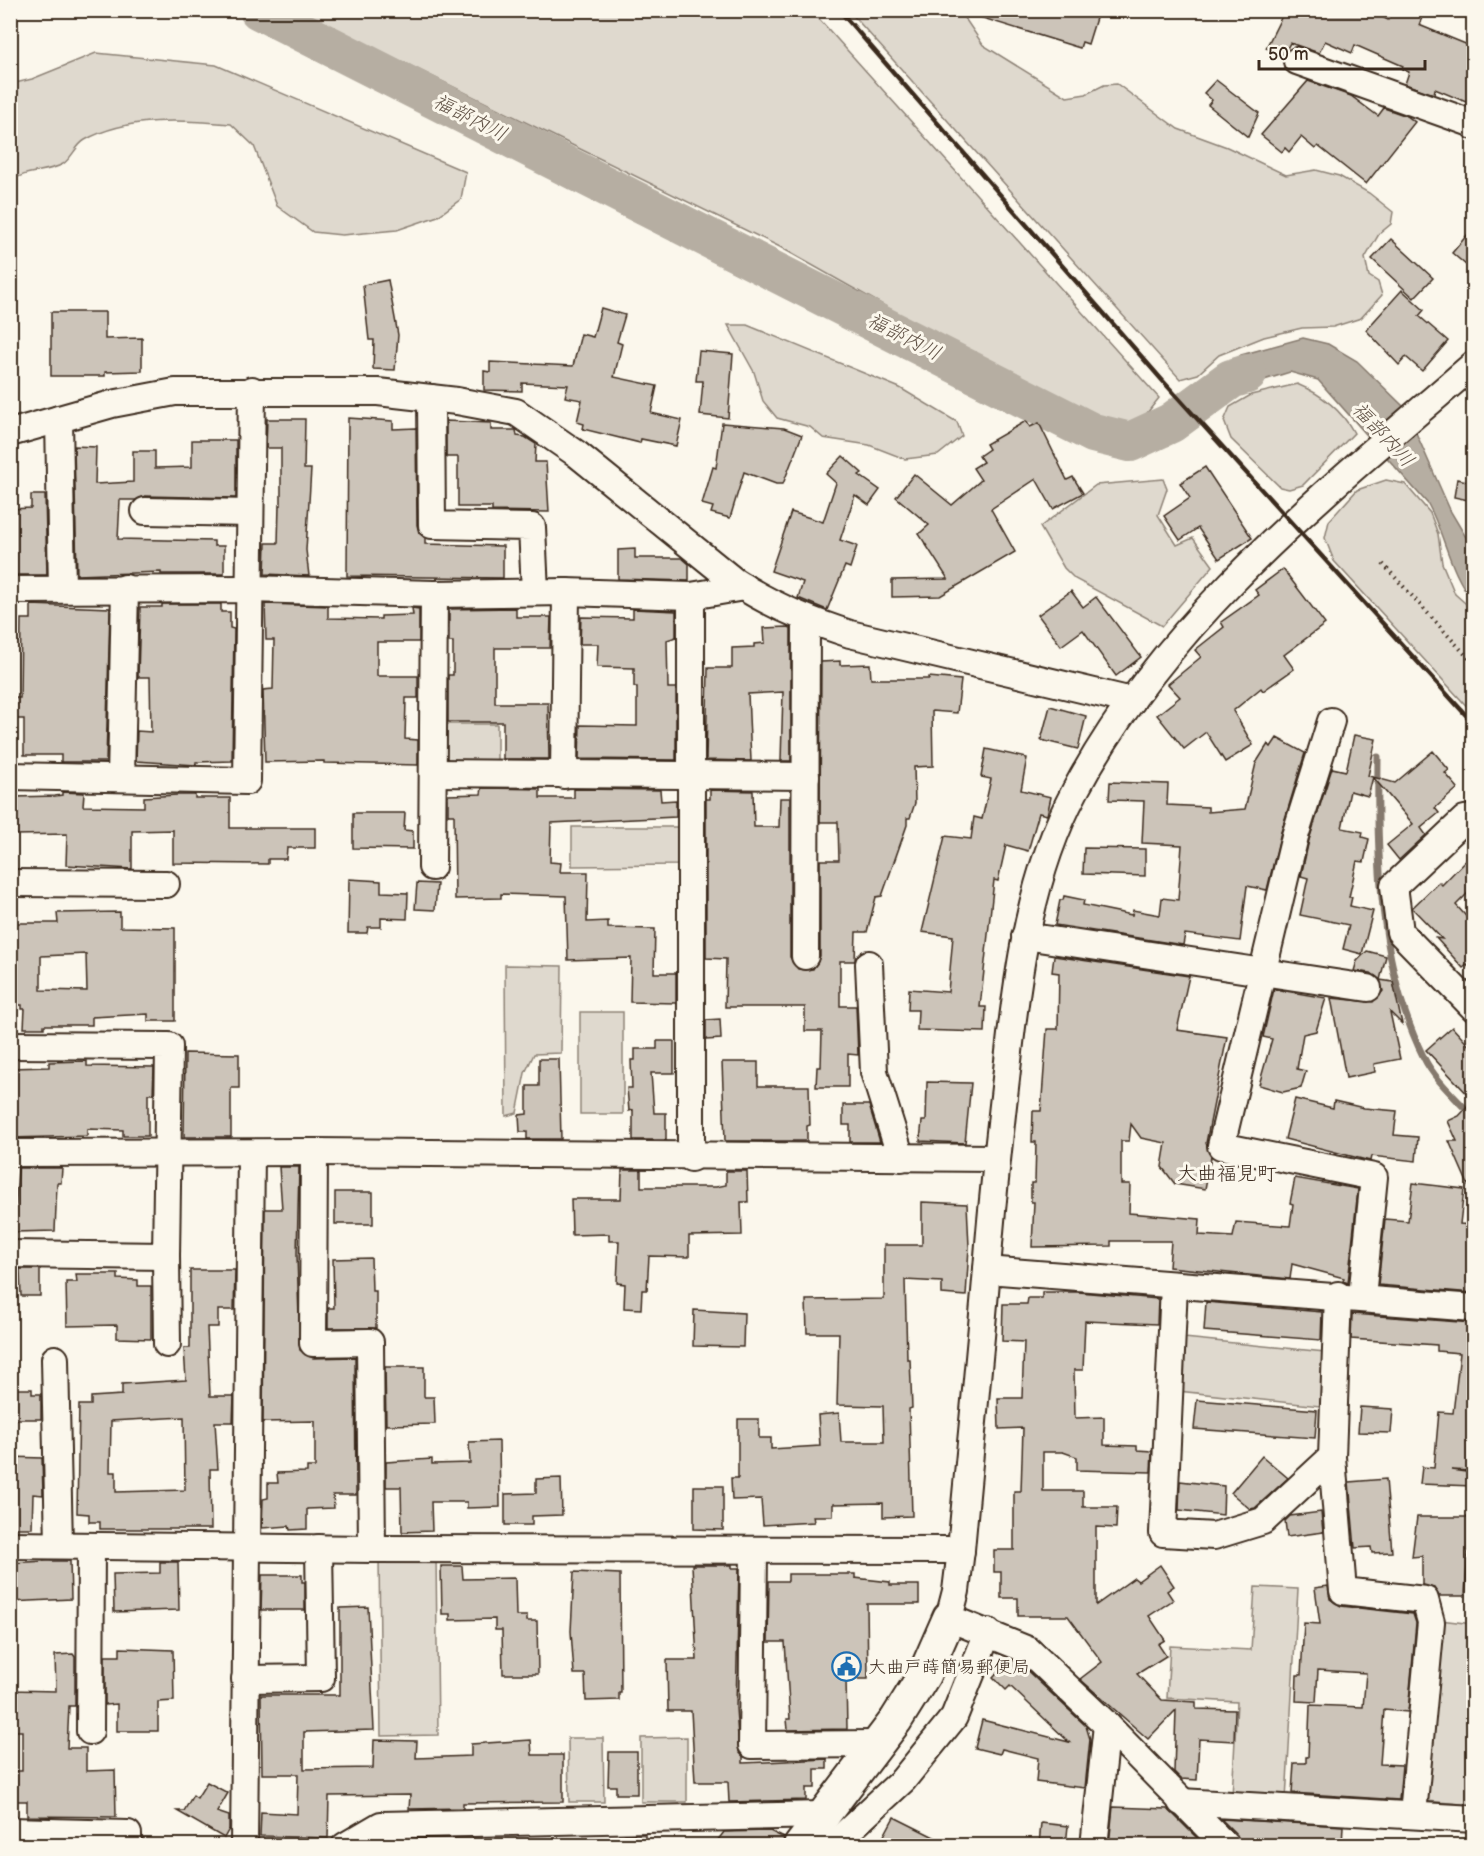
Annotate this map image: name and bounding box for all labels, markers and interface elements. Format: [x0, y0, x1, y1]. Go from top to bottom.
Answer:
scale bar [1259, 33, 1426, 71]
text: 50 m [1268, 44, 1309, 65]
water label: 福部内川 [429, 89, 511, 147]
water label: 福部内川 [863, 308, 945, 366]
water label: 福部内川 [1347, 398, 1419, 472]
district label: 大曲福見町 [1177, 1162, 1277, 1186]
public building icon: 大曲戸蒔簡易郵便局 [831, 1651, 863, 1683]
place label: 大曲戸蒔簡易郵便局 [868, 1657, 1030, 1678]

